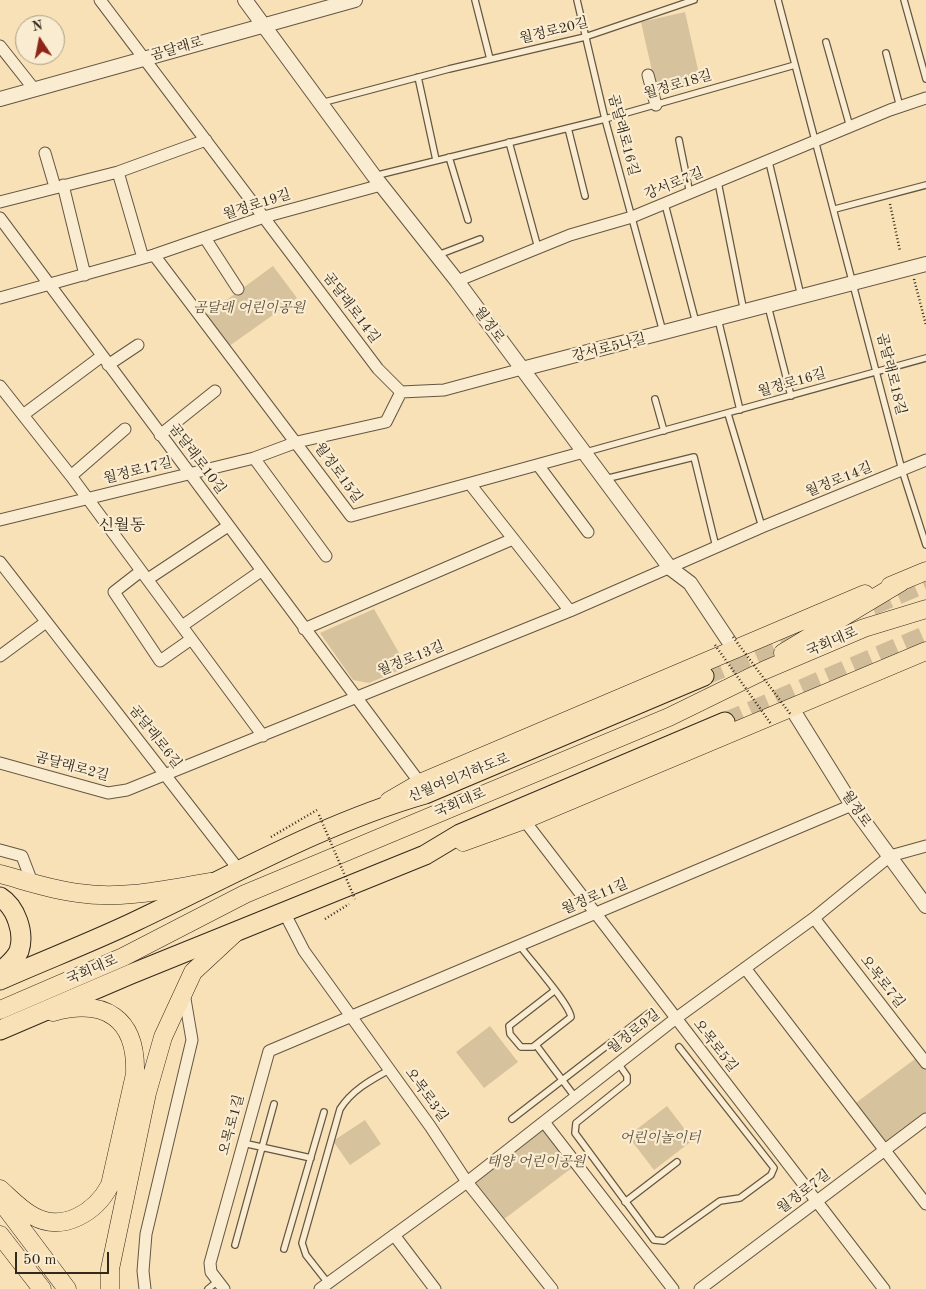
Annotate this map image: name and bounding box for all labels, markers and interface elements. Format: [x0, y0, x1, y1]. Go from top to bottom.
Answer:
street label: 월정로20길 [518, 14, 590, 48]
north arrow [15, 15, 65, 65]
text: N [31, 18, 44, 34]
street label: 곰달래로 [149, 33, 205, 65]
street label: 월정로18길 [642, 67, 714, 103]
street label: 곰달래로16길 [604, 92, 642, 178]
street label: 강서로7길 [642, 165, 706, 203]
street label: 월정로19길 [221, 186, 293, 224]
street label: 곰달래로14길 [319, 269, 383, 347]
park label: 곰달래 어린이공원 [193, 300, 305, 316]
street label: 월정로 [470, 304, 508, 346]
street label: 강서로5나길 [570, 331, 648, 365]
street label: 곰달래로18길 [873, 331, 909, 417]
street label: 월정로16길 [756, 365, 828, 401]
street label: 곰달래로10길 [165, 420, 229, 498]
street label: 월정로15길 [311, 440, 365, 506]
street label: 월정로17길 [102, 454, 174, 488]
street label: 월정로14길 [803, 459, 875, 501]
district label: 신월동 [99, 516, 145, 536]
street label: 국회대로 [804, 624, 860, 660]
street label: 월정로13길 [375, 638, 447, 680]
street label: 곰달래로6길 [125, 702, 185, 772]
street label: 곰달래로2길 [33, 749, 111, 785]
street label: 신월여의지하도로 [406, 750, 512, 806]
street label: 국회대로 [432, 785, 488, 821]
street label: 월정로 [838, 787, 874, 831]
street label: 월정로11길 [559, 876, 631, 918]
street label: 국회대로 [64, 952, 120, 988]
street label: 오목로7길 [856, 952, 908, 1012]
street label: 월정로9길 [604, 1006, 664, 1058]
street label: 오목로5길 [689, 1016, 741, 1076]
street label: 오목로3길 [401, 1065, 451, 1125]
street label: 오목로1길 [216, 1093, 248, 1157]
park label: 어린이놀이터 [619, 1130, 701, 1146]
park label: 태양 어린이공원 [487, 1154, 585, 1170]
street label: 월정로7길 [774, 1167, 834, 1217]
scale bar [18, 1242, 111, 1274]
text: 50 m [23, 1253, 57, 1268]

